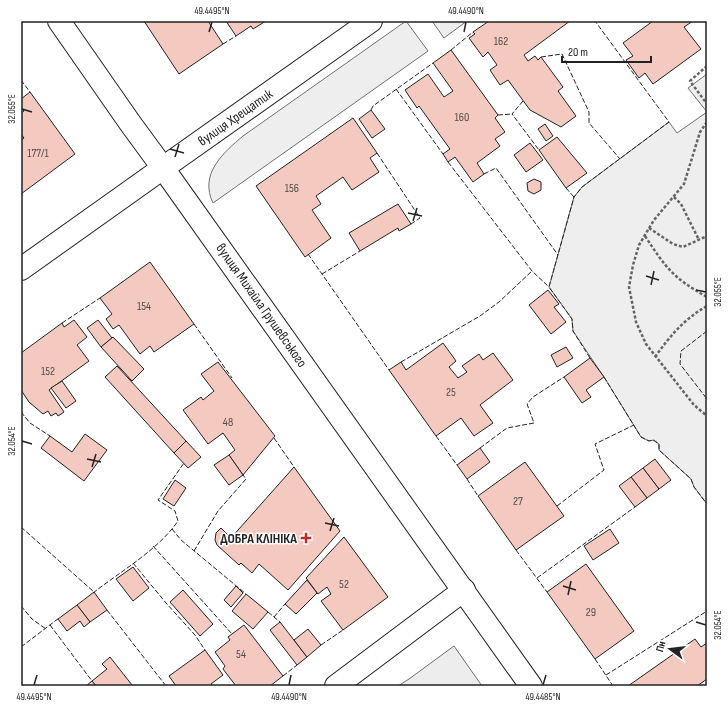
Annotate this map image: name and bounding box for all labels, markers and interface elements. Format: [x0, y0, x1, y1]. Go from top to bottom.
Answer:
text: 49.4495°N [194, 5, 230, 17]
text: 49.4490°N [448, 5, 484, 17]
house number: 162 [494, 34, 508, 49]
scale bar [562, 38, 651, 64]
text: 20 m [568, 45, 588, 60]
street label: вулиця Хрещатик [195, 85, 277, 149]
text: 32.055°E [6, 94, 18, 124]
house number: 160 [455, 110, 469, 125]
house number: 177/1 [27, 146, 49, 161]
house number: 156 [285, 181, 299, 196]
street label: вулиця Михайла Грушевського [212, 240, 311, 371]
text: 32.055°E [712, 277, 724, 307]
house number: 154 [137, 299, 151, 314]
house number: 152 [41, 364, 55, 379]
house number: 25 [446, 385, 456, 400]
house number: 48 [223, 415, 233, 430]
text: 32.054°E [6, 426, 18, 456]
house number: 27 [513, 494, 523, 509]
place label: ДОБРА КЛІНІКА [220, 530, 297, 547]
marker: ДОБРА КЛІНІКА [300, 532, 312, 544]
house number: 52 [339, 577, 349, 592]
house number: 29 [586, 605, 596, 620]
text: 32.054°E [712, 610, 724, 640]
north arrow [650, 629, 690, 669]
text: Пн [653, 640, 669, 653]
house number: 54 [236, 647, 246, 662]
text: 49.4495°N [16, 691, 52, 703]
text: 49.4490°N [271, 691, 307, 703]
text: 49.4485°N [525, 691, 561, 703]

